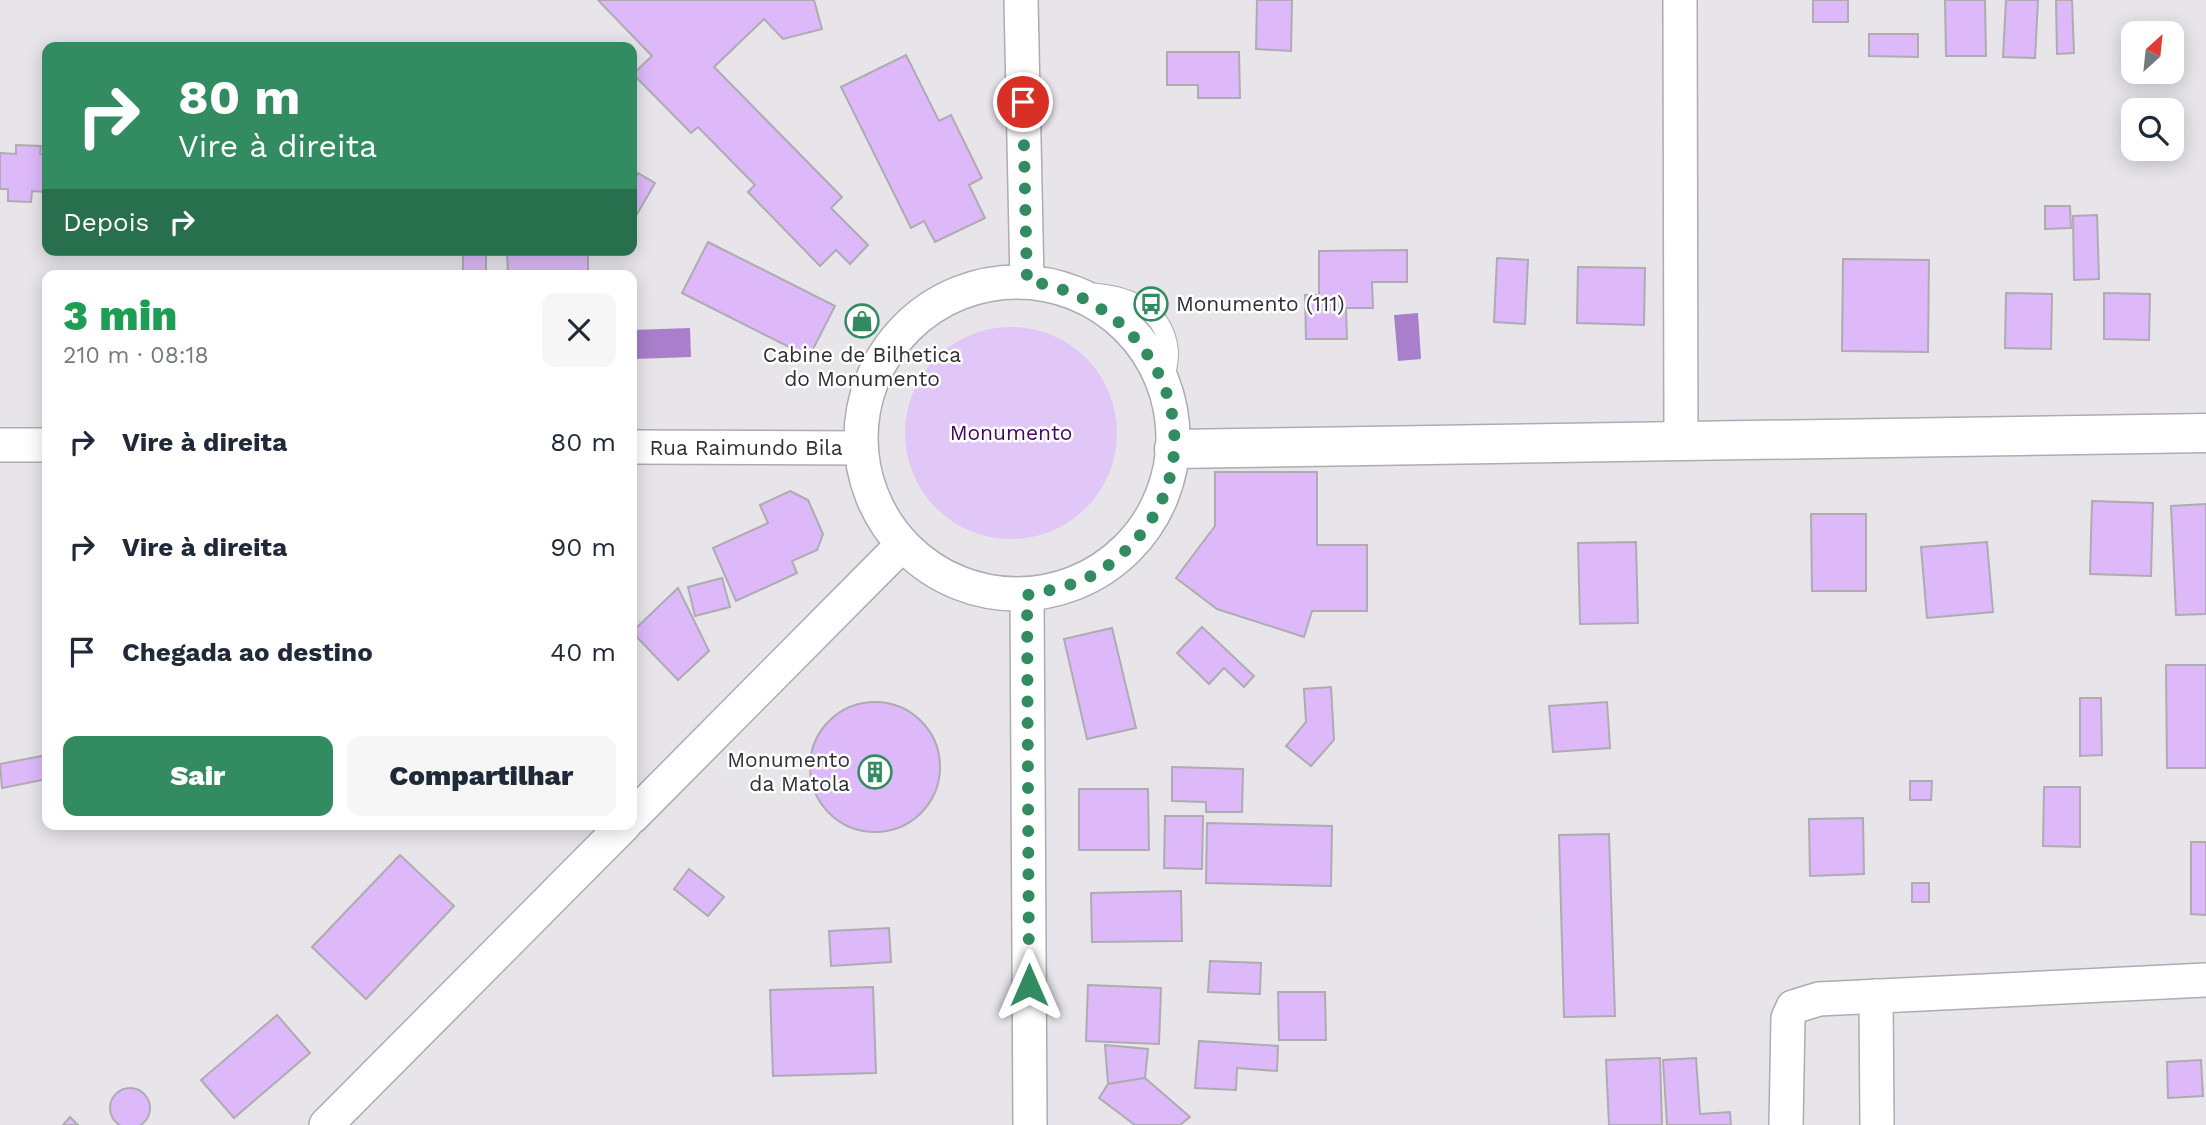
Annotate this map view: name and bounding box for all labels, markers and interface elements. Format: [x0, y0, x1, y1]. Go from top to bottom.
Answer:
north arrow [2121, 21, 2184, 84]
map controls [2121, 21, 2184, 161]
text: 80 m [178, 68, 300, 126]
icon: right [63, 70, 154, 161]
pin [993, 72, 1053, 132]
icon: arrive [1004, 83, 1042, 121]
button: search [2121, 98, 2184, 161]
text: Vire à direita [178, 127, 377, 165]
icon: right [163, 203, 201, 241]
text: Depois [63, 207, 149, 237]
bus stop icon: Monumento (111) [1132, 285, 1170, 323]
text: 3 min [63, 291, 177, 340]
place label: Monumento (111) [1176, 291, 1345, 316]
button: close [542, 293, 616, 367]
shop icon: Cabine de Bilhetica do Monumento [843, 302, 881, 340]
text: 210 m · 08:18 [63, 342, 209, 369]
place label: Cabine de Bilhetica do Monumento [763, 342, 961, 391]
park label: Monumento [950, 420, 1072, 445]
icon: right [63, 423, 101, 461]
text: Vire à direita [122, 427, 287, 457]
text: 80 m [550, 427, 616, 457]
street label: Rua Raimundo Bila [649, 435, 843, 460]
icon: right [63, 528, 101, 566]
text: Vire à direita [122, 532, 287, 562]
text: 90 m [550, 532, 616, 562]
icon: arrive [63, 633, 101, 671]
text: Chegada ao destino [122, 637, 373, 667]
text: 40 m [550, 637, 616, 667]
button: Sair [63, 736, 333, 816]
button: Compartilhar [347, 736, 616, 816]
place label: Monumento da Matola [727, 747, 850, 796]
building icon: Monumento da Matola [856, 753, 894, 791]
position arrow [992, 948, 1066, 1022]

